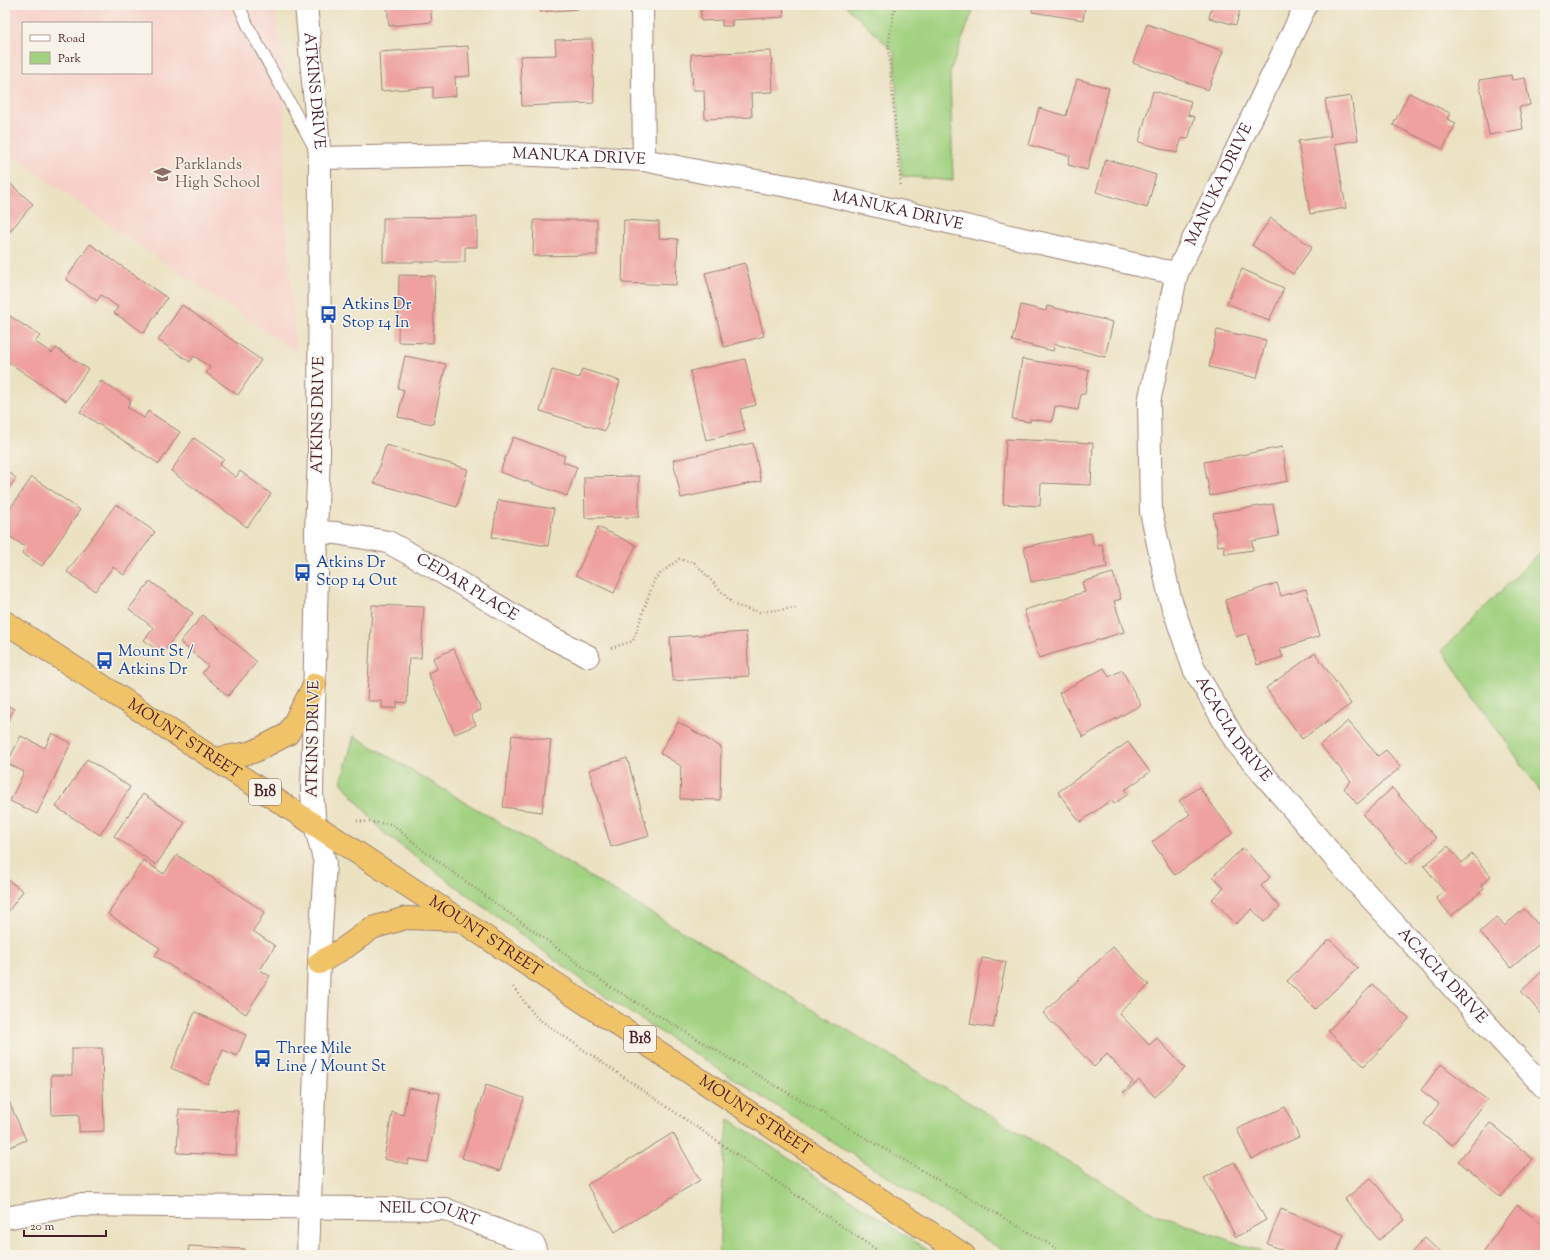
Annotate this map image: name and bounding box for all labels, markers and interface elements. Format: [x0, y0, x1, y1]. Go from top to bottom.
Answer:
legend [22, 22, 152, 74]
text: Road [58, 30, 85, 48]
street label: ATKINS DRIVE [297, 31, 331, 151]
text: Park [58, 50, 81, 68]
street label: MANUKA DRIVE [1180, 119, 1259, 250]
street label: MANUKA DRIVE [512, 143, 646, 172]
place label: Parklands High School [175, 154, 261, 195]
school or university icon: Parklands High School [152, 164, 172, 184]
street label: MANUKA DRIVE [830, 185, 966, 237]
place label: Atkins Dr Stop 14 In [342, 294, 411, 335]
bus stop icon: Atkins Dr Stop 14 In [319, 304, 339, 324]
street label: ATKINS DRIVE [306, 356, 332, 474]
street label: CEDAR PLACE [412, 548, 523, 627]
place label: Atkins Dr Stop 14 Out [316, 552, 398, 593]
bus stop icon: Atkins Dr Stop 14 Out [293, 562, 313, 582]
place label: Mount St / Atkins Dr [118, 641, 194, 682]
bus stop icon: Mount St / Atkins Dr [95, 651, 115, 671]
street label: ACACIA DRIVE [1189, 672, 1277, 787]
street label: ATKINS DRIVE [301, 680, 327, 798]
street label: MOUNT STREET [123, 694, 245, 785]
road number: B18 [249, 779, 281, 805]
street label: MOUNT STREET [424, 891, 546, 983]
street label: ACACIA DRIVE [1392, 923, 1492, 1029]
road number: B18 [624, 1026, 656, 1052]
place label: Three Mile Line / Mount St [276, 1038, 387, 1079]
bus stop icon: Three Mile Line / Mount St [253, 1048, 273, 1068]
street label: MOUNT STREET [694, 1070, 816, 1162]
street label: NEIL COURT [379, 1197, 482, 1233]
scale bar [24, 1212, 106, 1238]
text: 20 m [30, 1218, 55, 1236]

